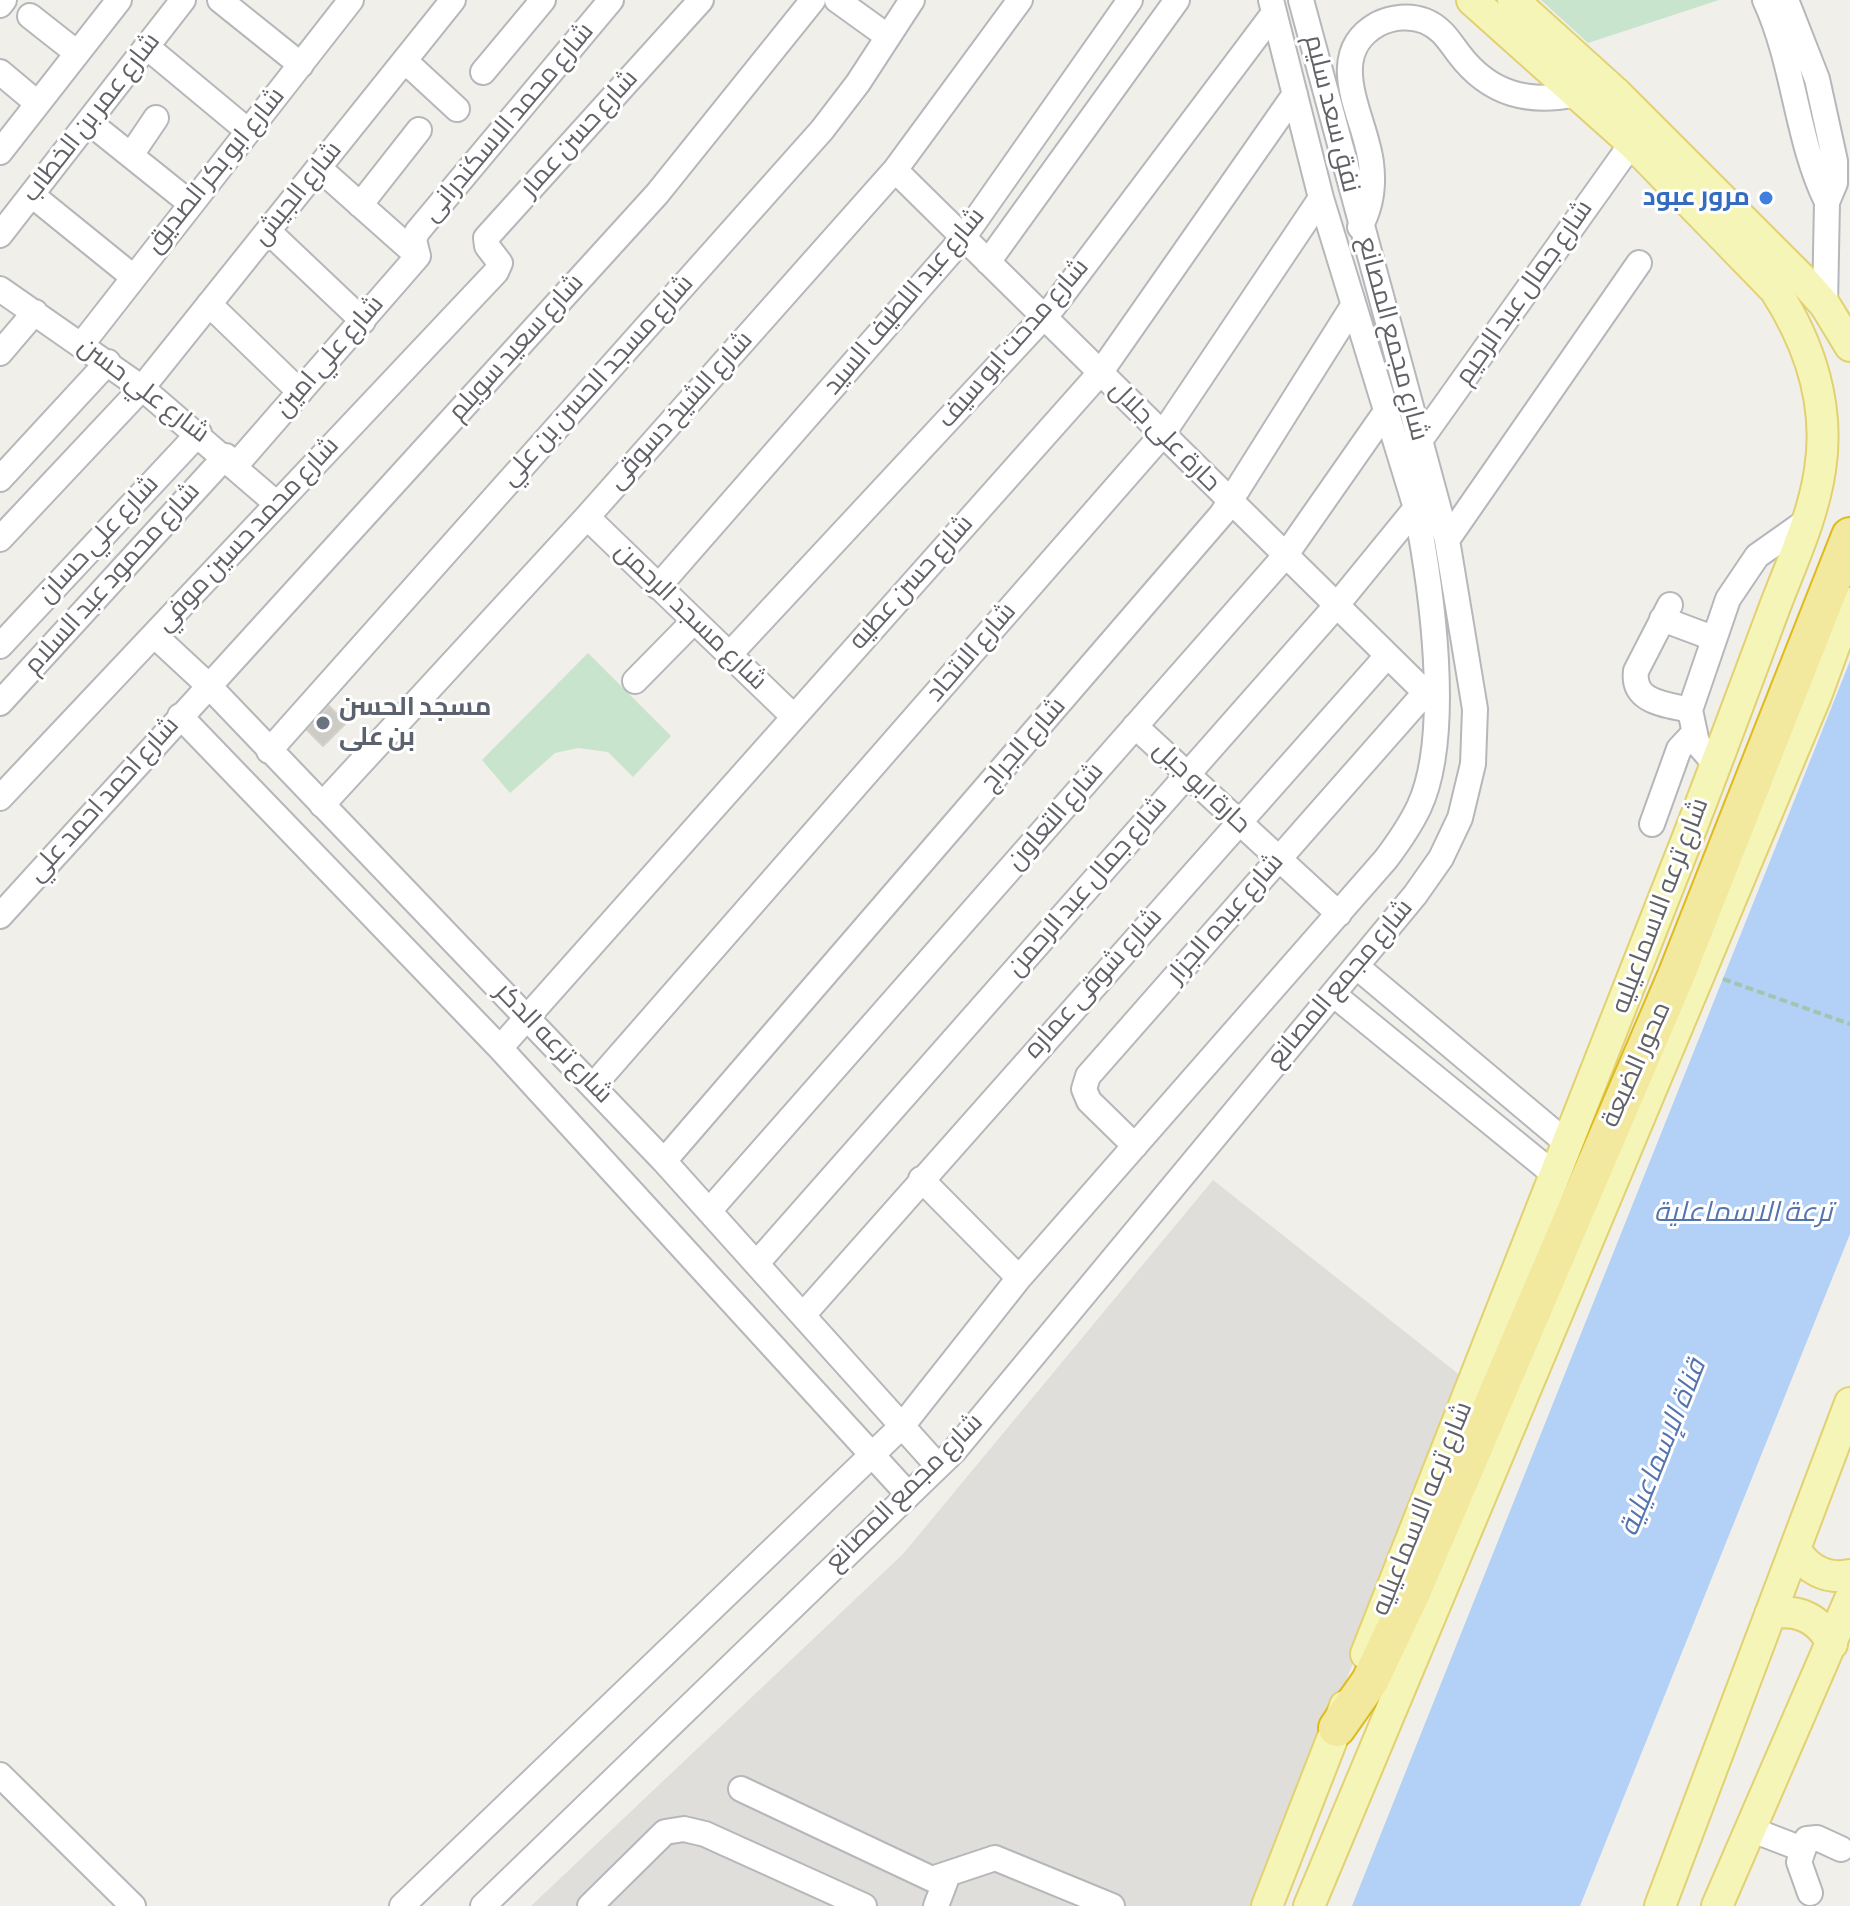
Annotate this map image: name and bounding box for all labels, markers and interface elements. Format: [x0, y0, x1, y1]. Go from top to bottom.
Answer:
street label: شارع محمد الاسكندرانى [417, 17, 601, 229]
street label: شارع عمر بن الخطاب [16, 27, 168, 209]
street label: نفق سعد سليم [1296, 32, 1366, 196]
street label: شارع حسن عمار [515, 64, 645, 204]
street label: شارع ابو بكر الصديق [140, 82, 292, 260]
street label: شارع الجيش [247, 136, 349, 252]
place label: مرور عبود [1643, 182, 1750, 214]
marker: مرور عبود [1757, 189, 1775, 207]
street label: شارع جمال عبد الرحيم [1450, 195, 1600, 391]
street label: شارع عبد اللطيف السيد [818, 202, 992, 402]
street label: شارع مجمع المصانع [1350, 234, 1434, 444]
street label: شارع مدحت ابو سيف [932, 253, 1096, 435]
street label: شارع سعيد سويلم [443, 268, 591, 428]
street label: شارع مسجد الحسن بن علي [495, 269, 701, 493]
street label: شارع علي امين [269, 290, 391, 424]
street label: شارع الشيخ دسوقى [602, 326, 760, 496]
street label: شارع علي حسن [71, 332, 215, 450]
street label: حارة على جلال [1102, 375, 1226, 499]
street label: شارع محمد حسين موفي [150, 431, 346, 639]
street label: شارع علي حسان [32, 470, 166, 610]
street label: شارع محمود عبد السلام [19, 477, 207, 681]
street label: شارع حسن عطيه [843, 509, 981, 657]
street label: شارع مسجد الرحمن [607, 537, 773, 697]
street label: شارع الاتحاد [921, 597, 1023, 709]
place label: مسجد الحسن بن على [339, 692, 491, 754]
street label: شارع الجراج [975, 692, 1073, 798]
street label: شارع احمد احمد علي [22, 711, 186, 889]
marker: مسجد الحسن بن على [314, 714, 332, 732]
street label: حارة ابو جبل [1146, 735, 1256, 841]
street label: شارع التعاون [1001, 757, 1111, 877]
street label: شارع جمال عبد الرحمن [1001, 790, 1175, 984]
street label: شارع ترعه الاسماعيليه [1606, 794, 1716, 1018]
street label: شارع عبده الجزار [1161, 848, 1291, 990]
street label: شارع مجمع المصانع [1262, 894, 1420, 1074]
street label: شارع شوقى عماره [1018, 902, 1170, 1066]
street label: شارع ترعه الدكر [488, 977, 618, 1111]
street label: محور الضبعة [1596, 997, 1678, 1133]
water label: ترعة الاسماعلية [1654, 1197, 1832, 1231]
water label: قناة الإسماعيلية [1613, 1355, 1715, 1541]
street label: شارع ترعه الاسماعيليه [1366, 1397, 1480, 1621]
street label: شارع مجمع المصانع [820, 1408, 990, 1578]

